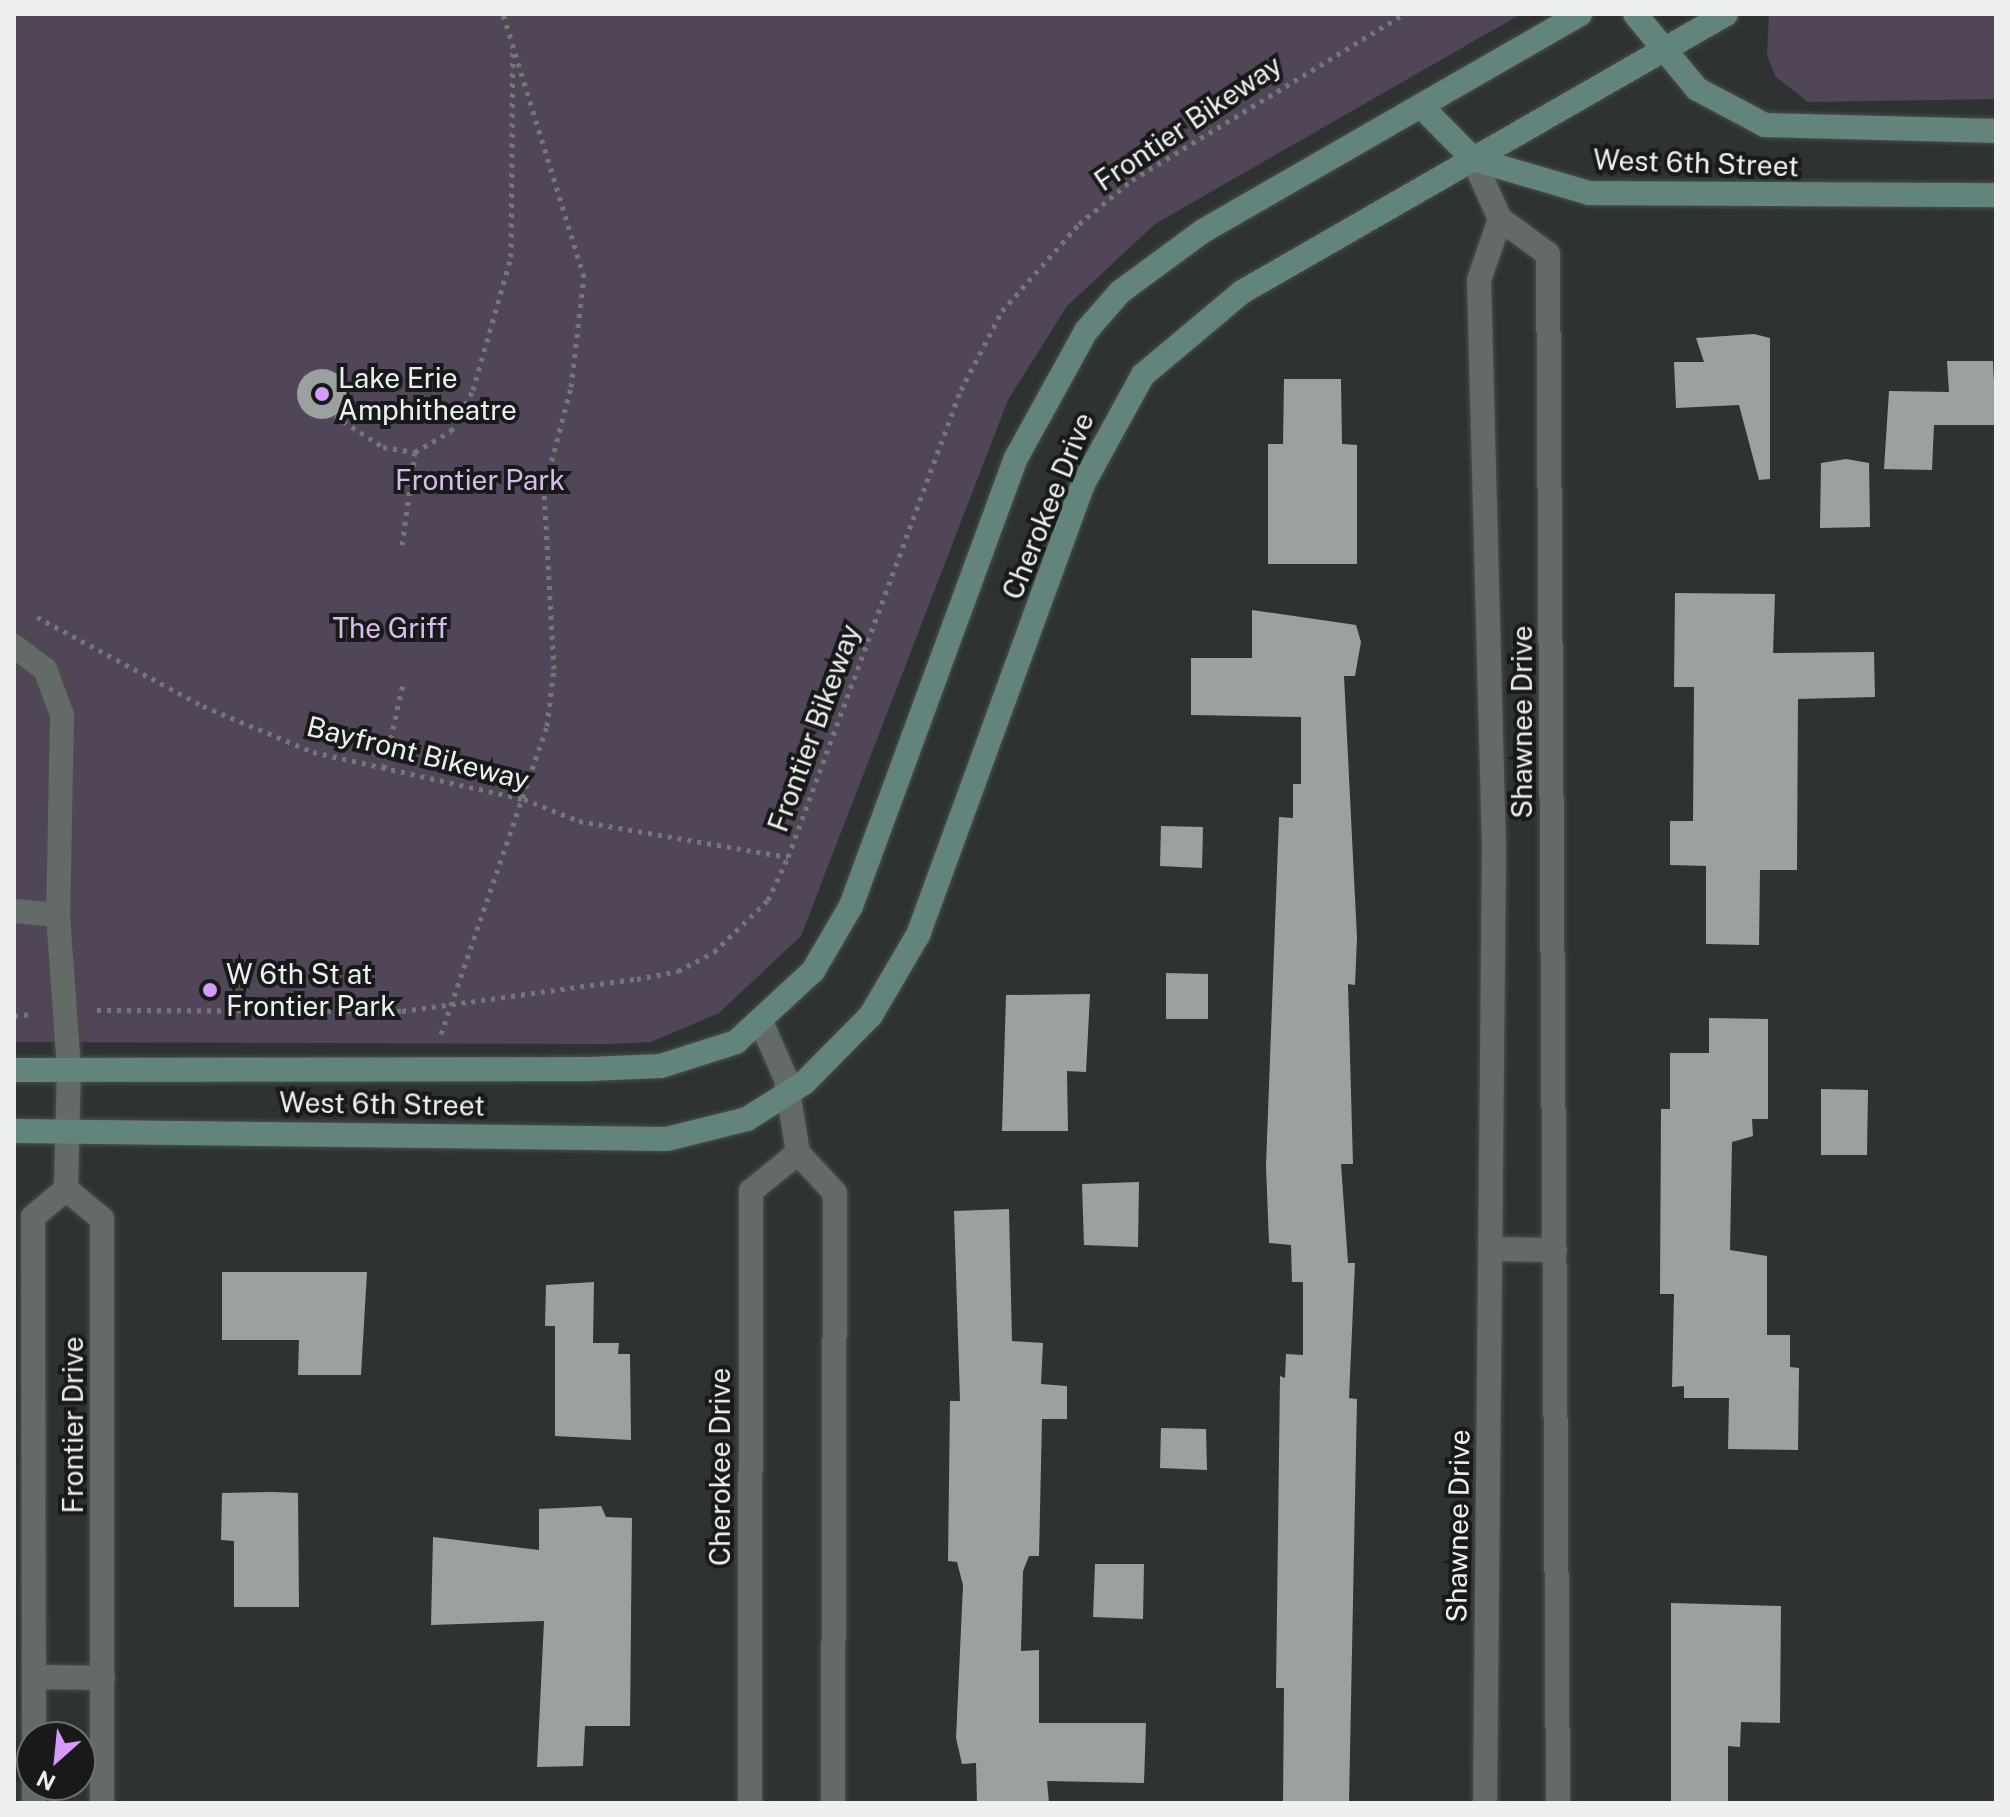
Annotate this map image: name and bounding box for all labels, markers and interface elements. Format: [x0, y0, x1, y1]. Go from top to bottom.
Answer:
street label: Frontier Bikeway [1088, 48, 1288, 198]
street label: West 6th Street [1593, 143, 1799, 183]
place label: Lake Erie Amphitheatre [338, 361, 517, 427]
marker: Lake Erie Amphitheatre [313, 385, 331, 403]
street label: Cherokee Drive [995, 408, 1101, 604]
park label: Frontier Park [395, 463, 565, 497]
park label: The Griff [332, 611, 448, 645]
street label: Frontier Bikeway [761, 620, 867, 836]
street label: Shawnee Drive [1505, 625, 1539, 819]
street label: Bayfront Bikeway [303, 709, 533, 797]
place label: W 6th St at Frontier Park [226, 957, 396, 1023]
marker: W 6th St at Frontier Park [201, 981, 219, 999]
street label: West 6th Street [279, 1085, 485, 1123]
street label: Frontier Drive [56, 1336, 90, 1514]
street label: Cherokee Drive [703, 1368, 737, 1566]
street label: Shawnee Drive [1440, 1429, 1476, 1623]
north arrow [16, 1721, 96, 1801]
text: N [32, 1765, 60, 1796]

